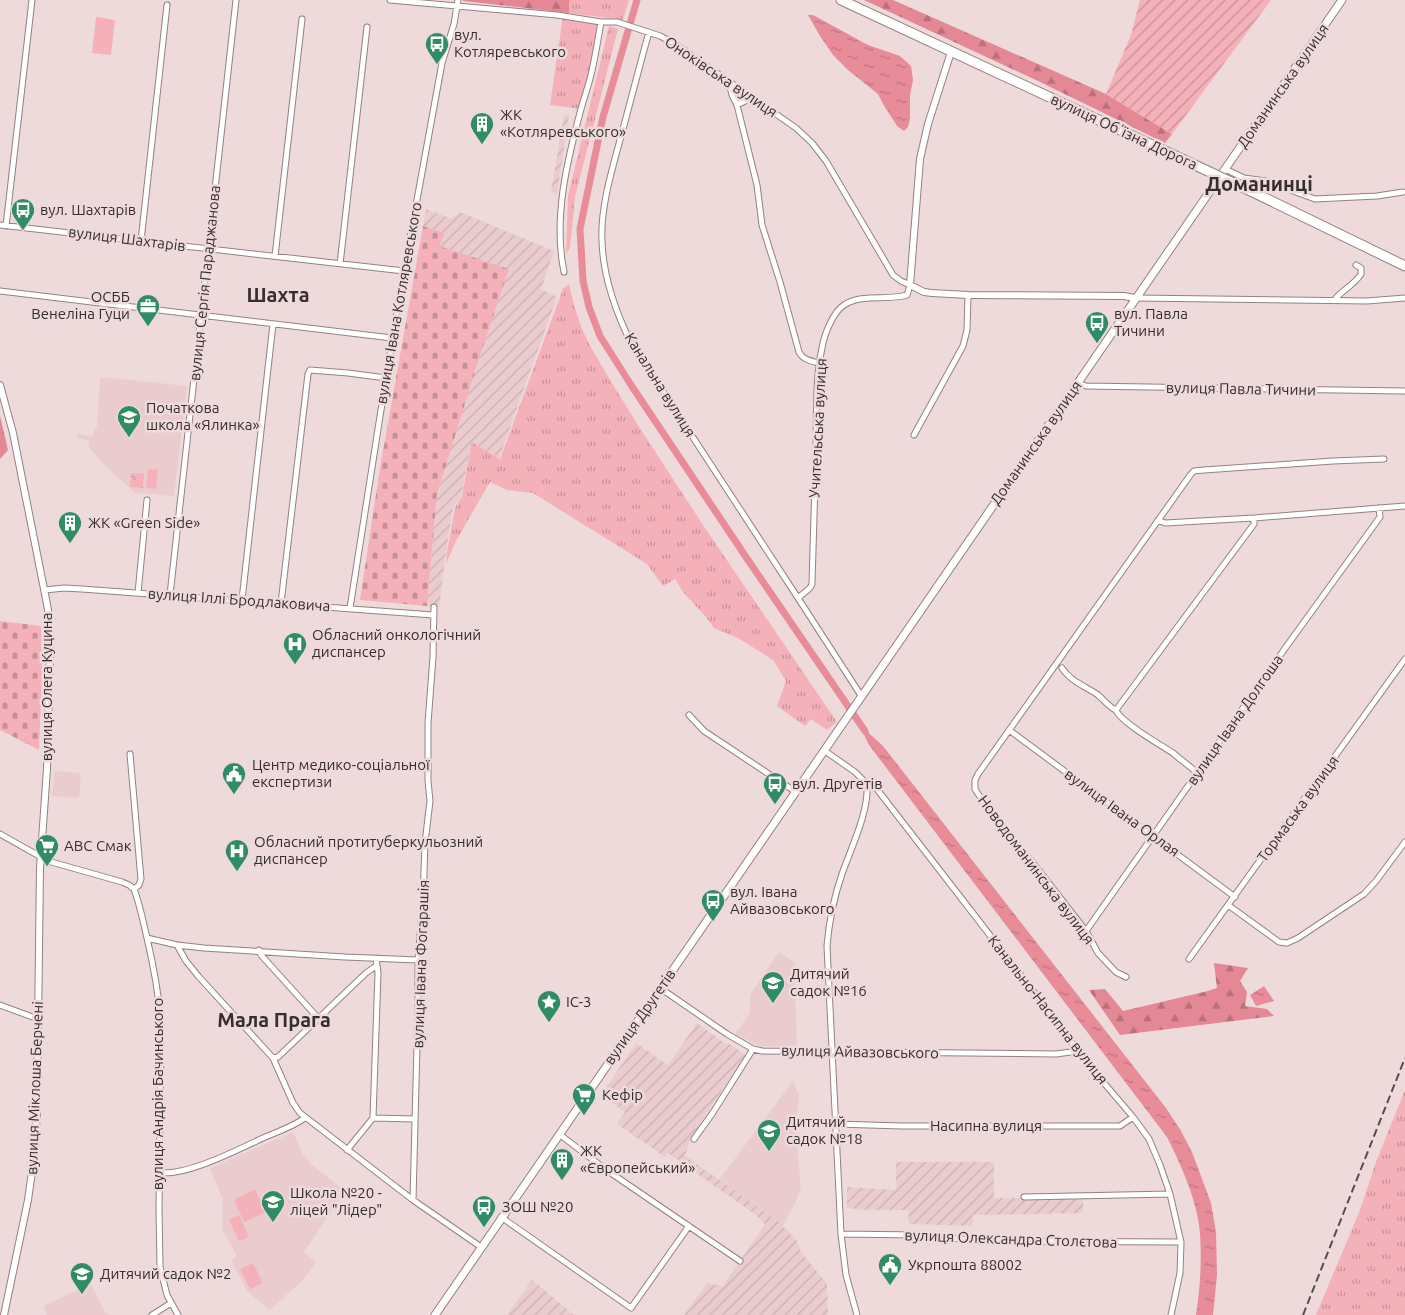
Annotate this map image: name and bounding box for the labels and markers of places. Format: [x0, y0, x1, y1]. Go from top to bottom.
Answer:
place label: вул. Котляревського [454, 26, 566, 60]
bus stop icon: вул. Котляревського [424, 31, 450, 65]
place label: ЖК «Котляревського» [500, 106, 626, 140]
building icon: ЖК «Котляревського» [469, 111, 495, 145]
bus stop icon: вул. Шахтарів [10, 197, 36, 231]
place label: вул. Шахтарів [40, 201, 136, 218]
place label: ОСББ Венеліна Гуци [31, 288, 130, 322]
office icon: ОСББ Венеліна Гуци [135, 293, 161, 327]
place label: вул. Павла Тичини [1114, 305, 1188, 339]
bus stop icon: вул. Павла Тичини [1084, 310, 1110, 344]
place label: Початкова школа «Ялинка» [146, 399, 260, 433]
school or university icon: Початкова школа «Ялинка» [116, 404, 142, 438]
building icon: ЖК «Green Side» [57, 510, 83, 544]
place label: ЖК «Green Side» [88, 514, 200, 531]
place label: Обласний онкологічний диспансер [312, 626, 481, 660]
hospital icon: Обласний онкологічний диспансер [282, 631, 308, 665]
place label: Центр медико-соціальної експертизи [252, 756, 430, 790]
public building icon: Центр медико-соціальної експертизи [221, 761, 247, 795]
bus stop icon: вул. Другетів [762, 771, 788, 805]
place label: вул. Другетів [792, 775, 883, 792]
supermarket icon: ABC Смак [34, 833, 60, 867]
place label: Обласний протитуберкульозний диспансер [254, 833, 483, 867]
place label: ABC Смак [64, 837, 132, 854]
hospital icon: Обласний протитуберкульозний диспансер [224, 838, 250, 872]
place label: вул. Івана Айвазовського [730, 883, 835, 917]
bus stop icon: вул. Івана Айвазовського [700, 888, 726, 922]
place label: Дитячий садок №16 [790, 965, 867, 999]
school or university icon: Дитячий садок №16 [760, 970, 786, 1004]
place icon: ІС-3 [536, 989, 562, 1023]
place label: ІС-3 [566, 993, 592, 1010]
supermarket icon: Кефір [571, 1082, 597, 1116]
place label: Кефір [602, 1086, 643, 1103]
place label: Дитячий садок №18 [786, 1113, 863, 1147]
school or university icon: Дитячий садок №18 [756, 1118, 782, 1152]
place label: ЖК «Європейський» [580, 1142, 695, 1176]
building icon: ЖК «Європейський» [549, 1147, 575, 1181]
place label: Школа №20 - ліцей "Лідер" [290, 1184, 382, 1218]
school or university icon: Школа №20 - ліцей "Лідер" [260, 1189, 286, 1223]
bus stop icon: ЗОШ №20 [471, 1194, 497, 1228]
place label: ЗОШ №20 [502, 1198, 574, 1215]
public building icon: Укрпошта 88002 [877, 1252, 903, 1286]
place label: Укрпошта 88002 [908, 1256, 1022, 1273]
school or university icon: Дитячий садок №2 [69, 1261, 95, 1295]
place label: Дитячий садок №2 [100, 1265, 232, 1282]

